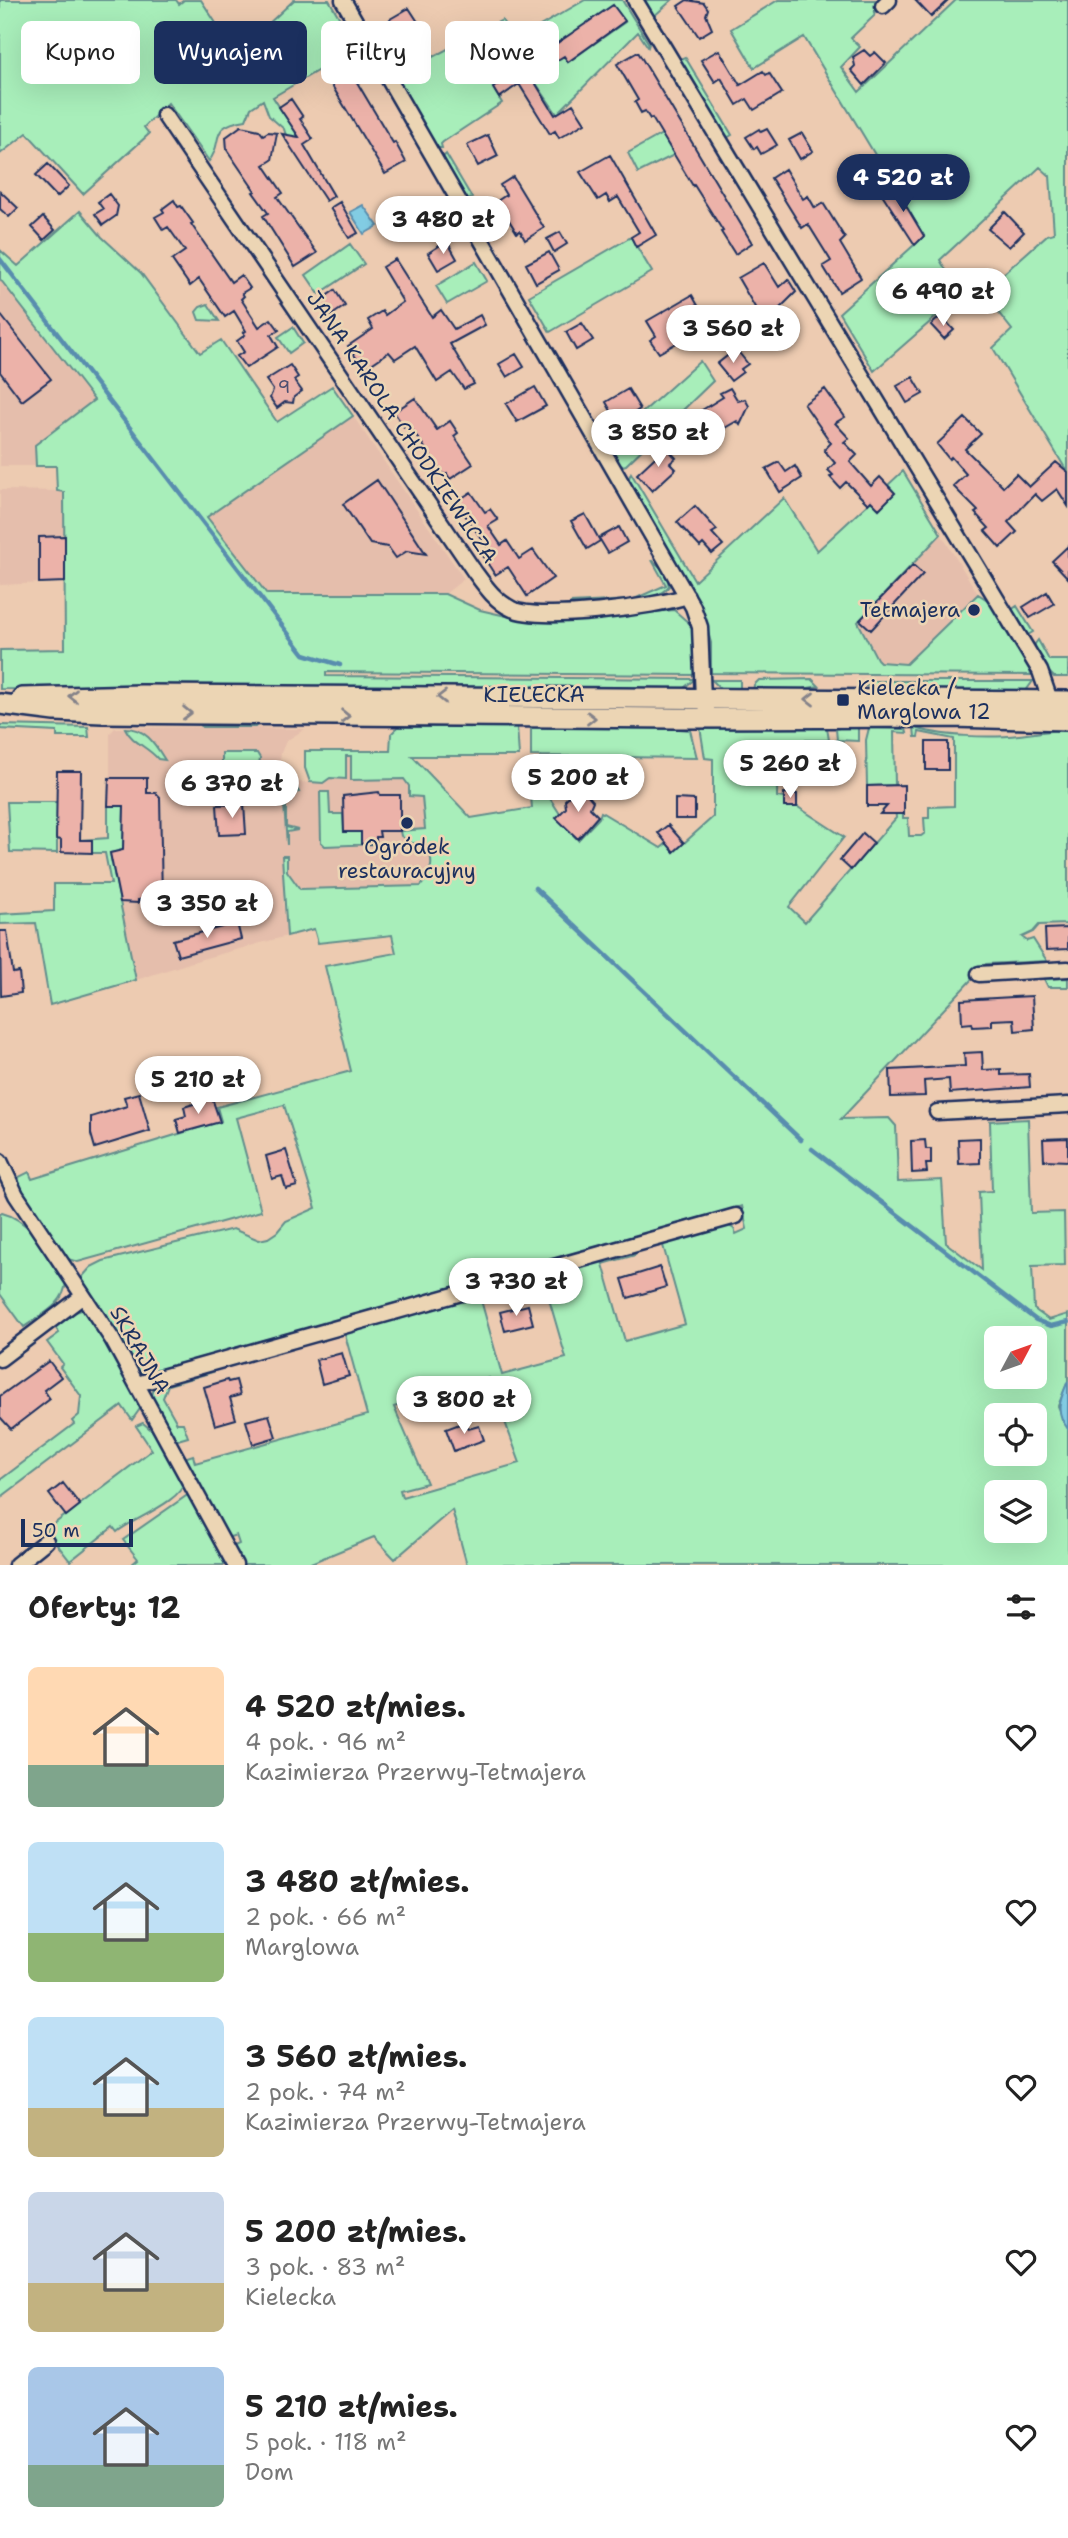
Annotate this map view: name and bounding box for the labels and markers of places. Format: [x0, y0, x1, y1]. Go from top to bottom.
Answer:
pin: 4 520 zł [831, 154, 975, 214]
pin: 3 480 zł [371, 196, 515, 256]
pin: 6 490 zł [871, 268, 1015, 328]
pin: 3 560 zł [661, 306, 805, 365]
pin: 3 850 zł [586, 410, 730, 469]
place label: Tetmajera [860, 596, 960, 624]
marker: Tetmajera [966, 602, 982, 618]
place label: Kielecka / Marglowa 12 [857, 674, 991, 726]
marker: Kielecka / Marglowa 12 [835, 692, 851, 708]
pin: 5 260 zł [718, 740, 862, 800]
pin: 5 200 zł [506, 754, 650, 814]
pin: 6 370 zł [160, 760, 304, 820]
marker: Ogródek restauracyjny [399, 815, 415, 831]
place label: Ogródek restauracyjny [338, 833, 476, 885]
pin: 3 350 zł [135, 880, 279, 940]
pin: 5 210 zł [126, 1056, 270, 1116]
pin: 3 730 zł [444, 1258, 588, 1318]
pin: 3 800 zł [392, 1376, 536, 1436]

